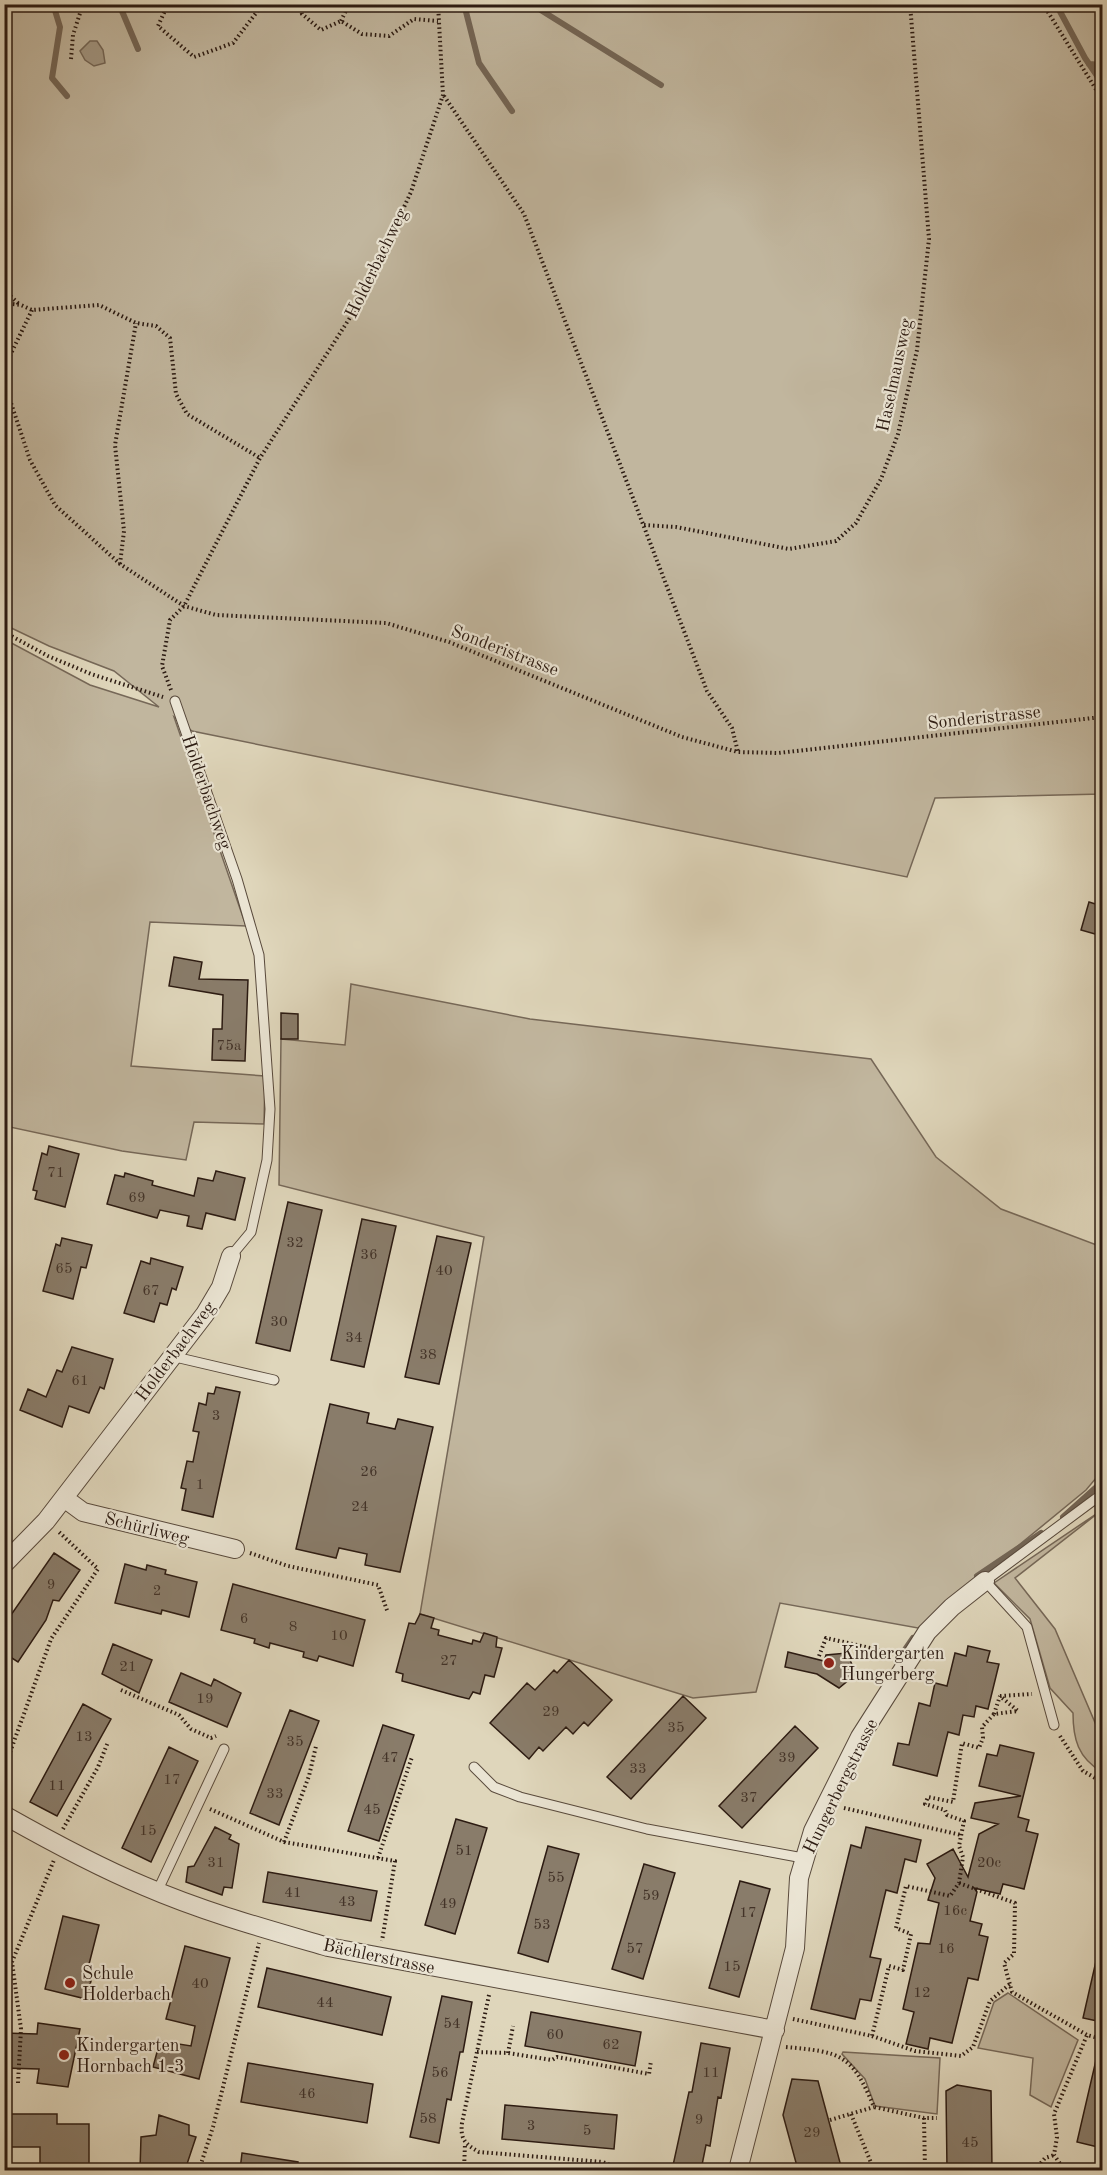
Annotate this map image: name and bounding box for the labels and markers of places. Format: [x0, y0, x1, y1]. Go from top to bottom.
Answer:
place label: Kindergarten Hungerberg [841, 1645, 945, 1684]
marker: Kindergarten Hungerberg [822, 1656, 836, 1670]
place label: Schule Holderbach [82, 1965, 171, 2004]
marker: Schule Holderbach [63, 1976, 77, 1990]
place label: Kindergarten Hornbach 1-3 [76, 2037, 185, 2076]
marker: Kindergarten Hornbach 1-3 [57, 2048, 71, 2062]

